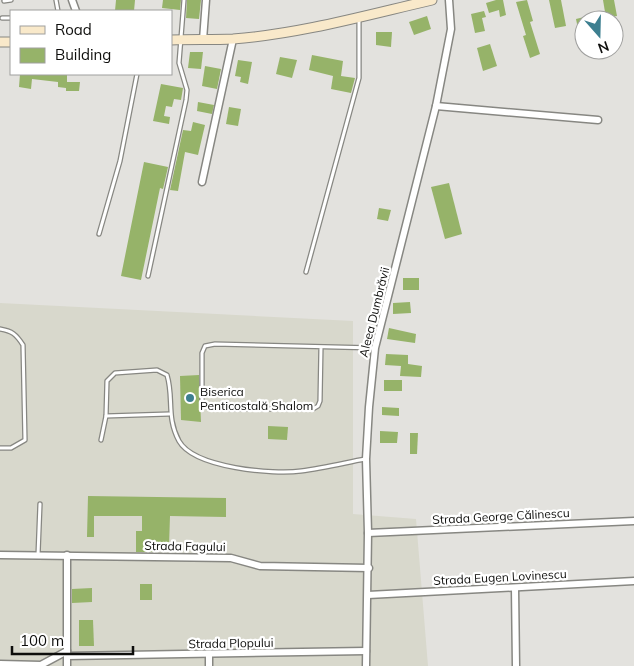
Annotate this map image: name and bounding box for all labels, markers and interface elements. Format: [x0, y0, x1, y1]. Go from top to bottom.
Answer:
legend [10, 10, 172, 75]
north arrow [574, 10, 624, 60]
text: Road [55, 20, 92, 39]
text: N [595, 37, 611, 57]
text: Building [55, 45, 111, 64]
street label: Aleea Dumbrăvii [356, 265, 392, 359]
place label: Biserica Penticostală Shalom [200, 384, 313, 413]
marker: Biserica Penticostală Shalom [184, 392, 196, 404]
street label: Strada George Călinescu [432, 505, 570, 527]
street label: Strada Fagului [144, 538, 226, 554]
street label: Strada Eugen Lovinescu [433, 566, 567, 588]
scale bar [12, 624, 134, 656]
text: 100 m [20, 631, 64, 650]
street label: Strada Plopului [188, 635, 274, 651]

